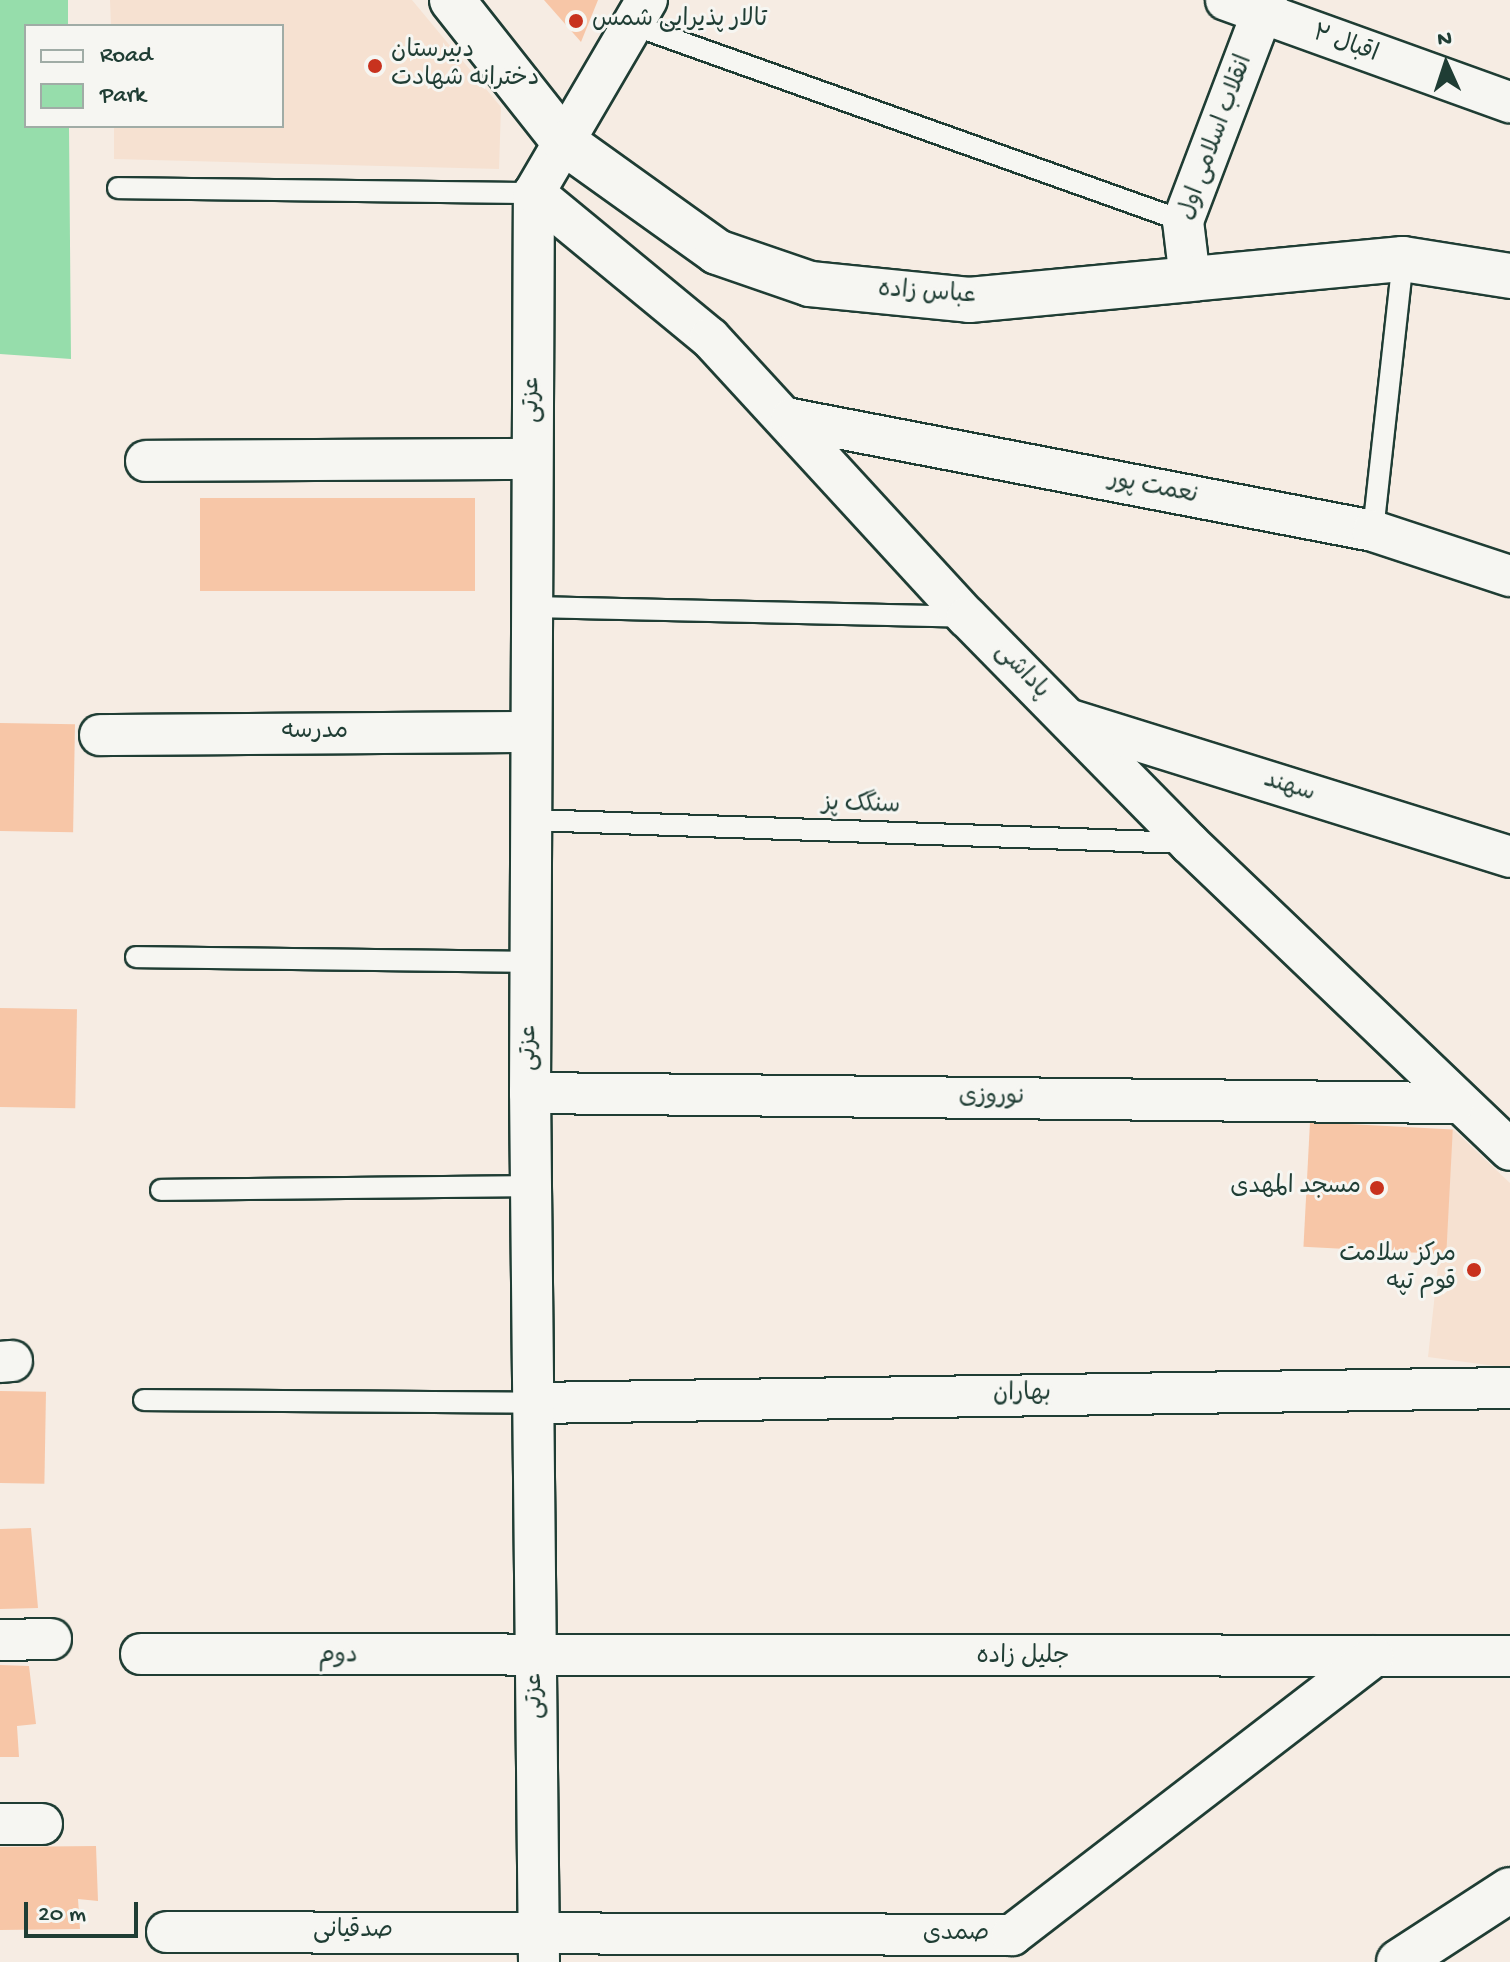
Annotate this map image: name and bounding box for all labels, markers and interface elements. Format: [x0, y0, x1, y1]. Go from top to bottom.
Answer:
place label: تالار پذیرایی شمس [592, 7, 767, 35]
marker: تالار پذیرایی شمس [567, 12, 585, 30]
street label: اقبال ۲ [1308, 20, 1382, 70]
legend [24, 24, 284, 128]
north arrow [1406, 24, 1486, 104]
text: N [1437, 27, 1453, 53]
place label: دبیرستان دخترانه شهادت [391, 38, 539, 94]
text: Road [100, 42, 152, 71]
street label: انقلاب اسلامی اول [1174, 51, 1260, 225]
marker: دبیرستان دخترانه شهادت [366, 57, 384, 75]
text: Park [100, 82, 146, 111]
street label: عباس زاده [877, 276, 977, 312]
street label: عزتی [519, 377, 547, 423]
street label: نعمت پور [1106, 466, 1200, 512]
street label: پاداشی [988, 638, 1054, 706]
street label: مدرسه [282, 719, 348, 747]
street label: سهند [1260, 767, 1318, 809]
street label: سنگک پز [821, 790, 901, 822]
street label: عزتی [516, 1025, 544, 1071]
street label: نوروزی [958, 1083, 1026, 1113]
place label: مسجد المهدی [1230, 1174, 1361, 1202]
marker: مسجد المهدی [1368, 1179, 1386, 1197]
place label: مرکز سلامت قوم تپه [1339, 1242, 1456, 1298]
marker: مرکز سلامت قوم تپه [1463, 1259, 1485, 1281]
street label: بهاران [993, 1380, 1051, 1410]
street label: دوم [318, 1642, 358, 1672]
street label: جلیل زاده [976, 1644, 1070, 1672]
street label: عزتی [521, 1673, 551, 1719]
scale bar [28, 1886, 142, 1936]
text: 20 m [38, 1901, 86, 1930]
street label: صدقیانی [313, 1918, 393, 1946]
street label: صمدی [923, 1921, 989, 1949]

